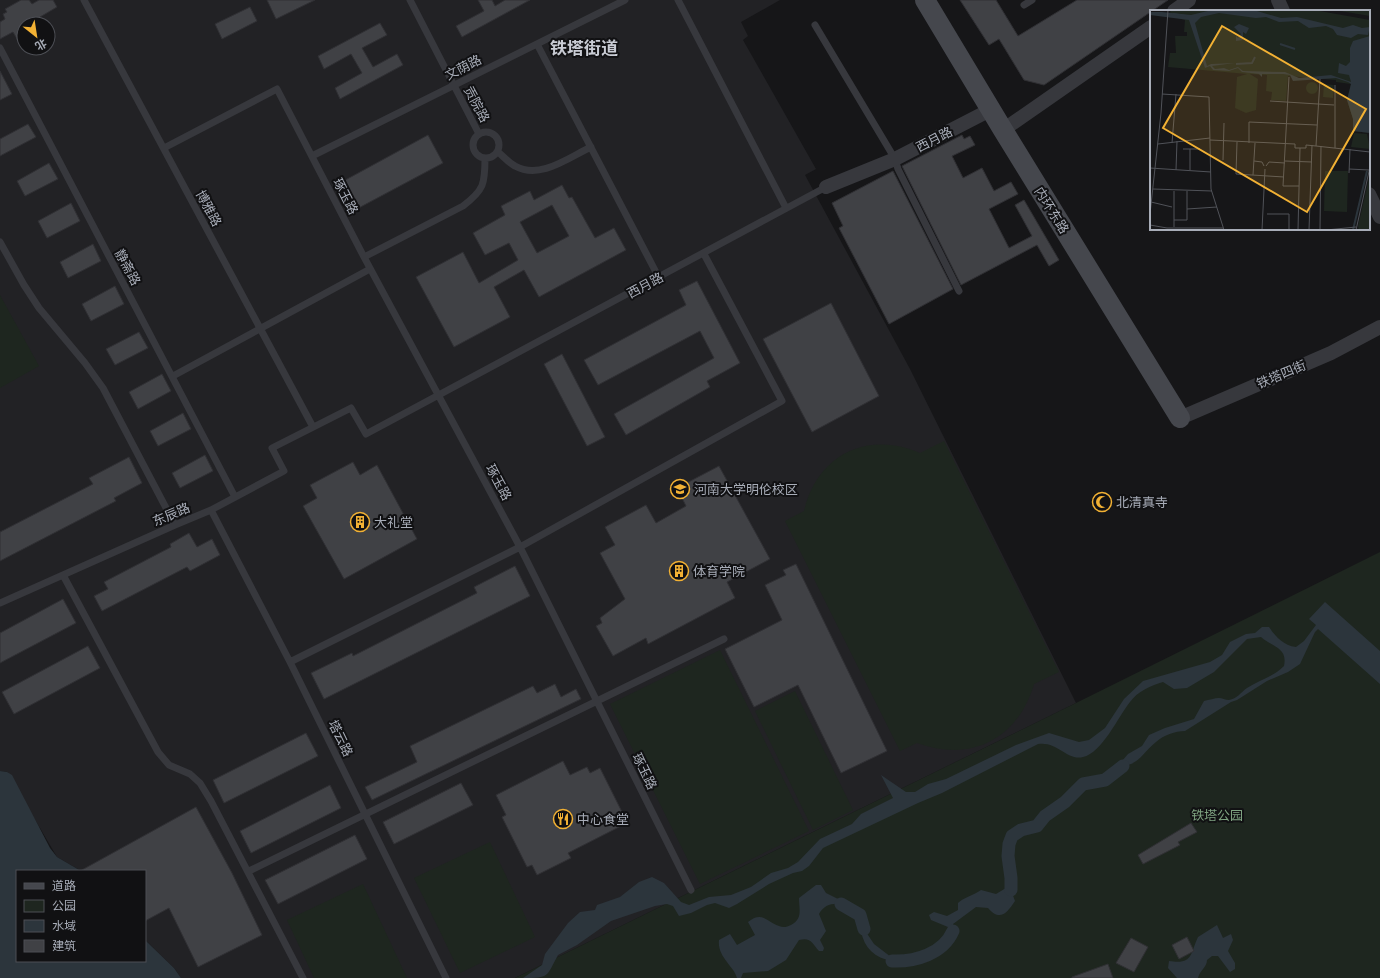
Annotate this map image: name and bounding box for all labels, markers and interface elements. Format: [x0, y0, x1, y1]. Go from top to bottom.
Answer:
inset map [1150, 10, 1370, 230]
north arrow [16, 16, 56, 56]
text: 北 [33, 37, 49, 53]
district label: 铁塔街道 [550, 37, 618, 57]
street label: 文荫路 [442, 51, 484, 83]
street label: 贡院路 [461, 83, 493, 125]
street label: 西月路 [913, 123, 955, 155]
street label: 琢玉路 [330, 175, 362, 217]
street label: 内环东路 [1031, 184, 1073, 236]
street label: 博雅路 [193, 187, 225, 229]
street label: 静斋路 [112, 246, 144, 288]
street label: 西月路 [624, 269, 666, 301]
street label: 铁塔四街 [1254, 356, 1308, 392]
street label: 琢玉路 [483, 461, 515, 503]
school or university icon: 河南大学明伦校区 [669, 478, 691, 500]
place label: 河南大学明伦校区 [694, 481, 798, 497]
mosque icon: 北清真寺 [1091, 491, 1113, 513]
place label: 北清真寺 [1116, 494, 1168, 510]
street label: 东辰路 [150, 499, 192, 529]
building icon: 大礼堂 [349, 511, 371, 533]
place label: 大礼堂 [374, 514, 413, 530]
building icon: 体育学院 [668, 560, 690, 582]
place label: 体育学院 [693, 563, 745, 579]
street label: 塔云路 [325, 717, 357, 759]
street label: 琢玉路 [629, 750, 661, 792]
park label: 铁塔公园 [1191, 807, 1243, 823]
restaurant icon: 中心食堂 [552, 808, 574, 830]
place label: 中心食堂 [577, 811, 629, 827]
legend [16, 870, 146, 962]
text: 道路 [52, 878, 76, 892]
text: 公园 [52, 898, 76, 912]
text: 水域 [52, 918, 76, 932]
text: 建筑 [52, 938, 76, 952]

